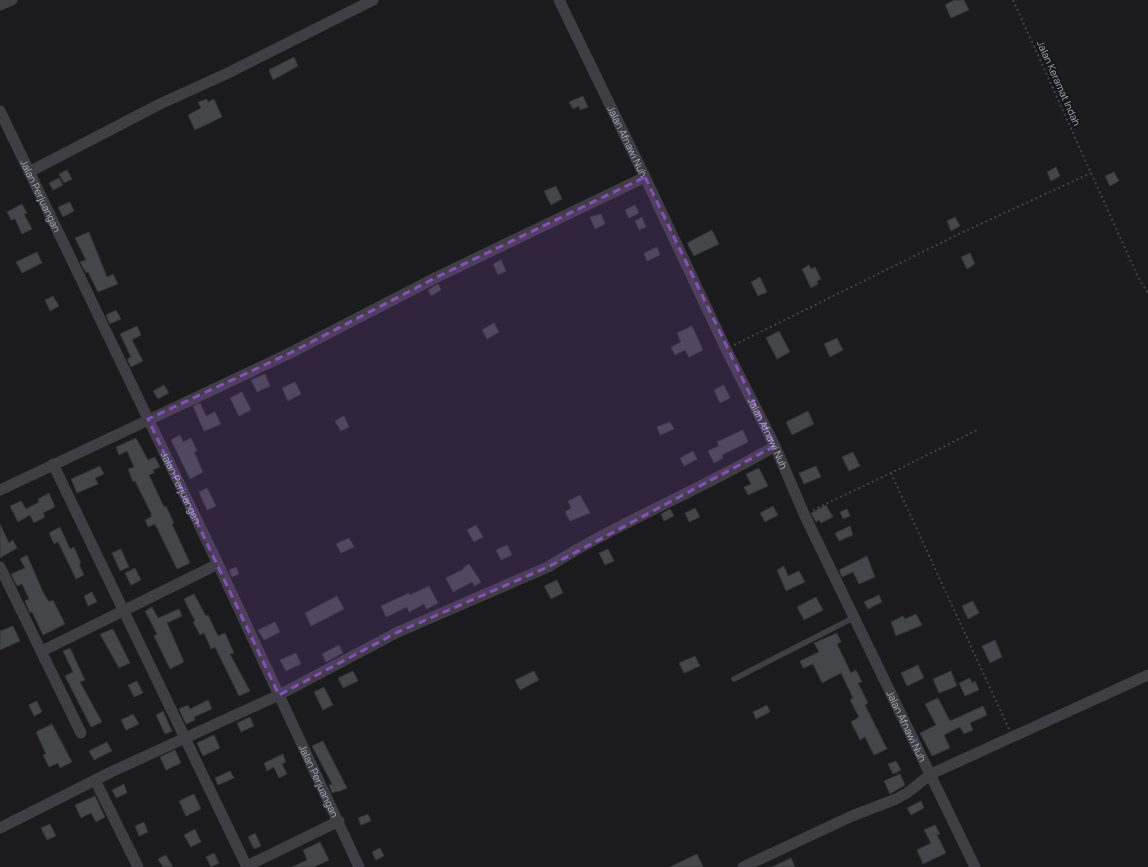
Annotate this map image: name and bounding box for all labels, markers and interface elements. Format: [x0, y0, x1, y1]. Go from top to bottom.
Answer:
street label: Jalan Keramat Indah [1034, 38, 1084, 128]
street label: Jalan Afnawi Nuh [604, 103, 651, 179]
street label: Jalan Perjuangan [17, 157, 64, 234]
street label: Jalan Afnawi Nuh [745, 395, 791, 471]
street label: Jalan Perjuangan [158, 449, 205, 526]
street label: Jalan Afnawi Nuh [883, 688, 930, 764]
street label: Jalan Perjuangan [296, 742, 342, 820]

